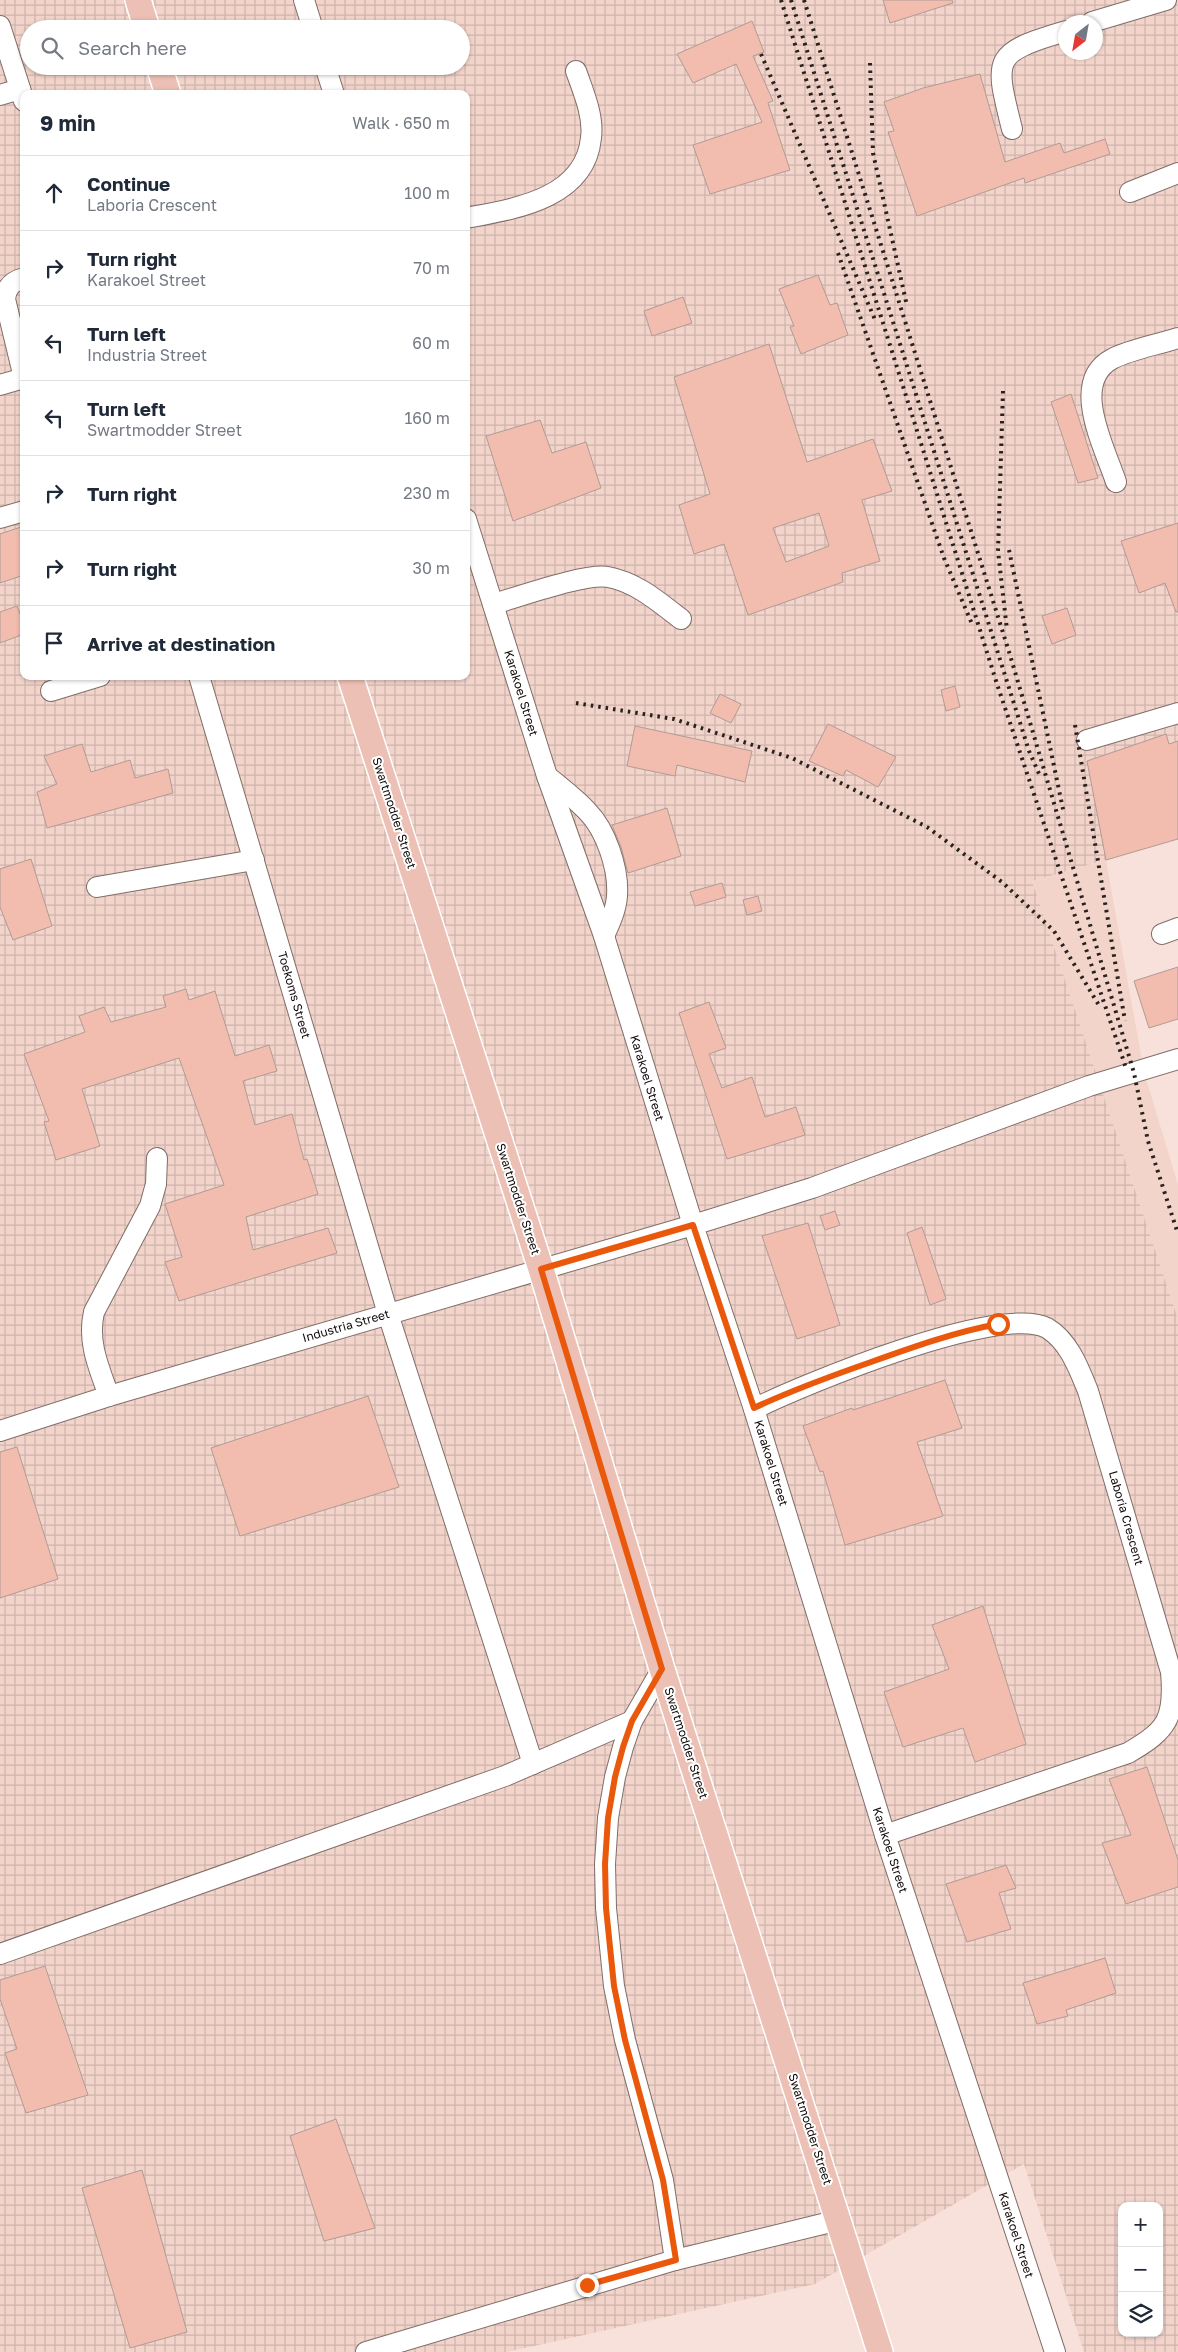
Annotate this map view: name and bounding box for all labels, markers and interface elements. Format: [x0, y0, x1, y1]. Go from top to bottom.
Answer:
north arrow [1058, 15, 1103, 60]
search box [20, 20, 470, 75]
icon: search [38, 34, 66, 62]
text: Search here [78, 36, 187, 59]
text: 9 min [40, 110, 95, 136]
text: Walk · 650 m [352, 113, 450, 133]
text: Continue [87, 172, 170, 195]
icon: ahead [40, 179, 68, 207]
text: 100 m [404, 183, 450, 203]
text: Laboria Crescent [87, 195, 217, 215]
text: Turn right [87, 247, 177, 270]
icon: right [40, 254, 68, 282]
text: 70 m [413, 258, 450, 278]
text: Karakoel Street [87, 270, 206, 290]
text: Turn left [87, 322, 166, 345]
icon: left [40, 329, 68, 357]
text: 60 m [412, 333, 450, 353]
text: Industria Street [87, 345, 207, 365]
text: Turn left [87, 397, 166, 420]
icon: left [40, 404, 68, 432]
text: 160 m [404, 408, 450, 428]
text: Swartmodder Street [87, 420, 242, 440]
icon: right [40, 479, 68, 507]
text: Turn right [87, 482, 177, 505]
text: 230 m [403, 483, 450, 503]
icon: right [40, 554, 68, 582]
text: Turn right [87, 557, 177, 580]
text: 30 m [413, 558, 450, 578]
icon: arrive [40, 629, 68, 657]
text: Arrive at destination [87, 632, 275, 655]
street label: Karakoel Street [501, 648, 542, 738]
street label: Swartmodder Street [369, 755, 420, 871]
street label: Toekoms Street [275, 950, 314, 1040]
street label: Karakoel Street [627, 1033, 668, 1123]
street label: Swartmodder Street [493, 1141, 544, 1257]
street label: Industria Street [300, 1306, 391, 1345]
route start [987, 1313, 1010, 1336]
street label: Karakoel Street [751, 1418, 792, 1508]
street label: Laboria Crescent [1106, 1469, 1147, 1567]
street label: Swartmodder Street [661, 1685, 712, 1801]
street label: Karakoel Street [870, 1805, 911, 1895]
street label: Swartmodder Street [785, 2071, 836, 2187]
street label: Karakoel Street [996, 2190, 1037, 2280]
map controls [1118, 2202, 1163, 2337]
button: + [1118, 2202, 1163, 2247]
button: − [1118, 2247, 1163, 2292]
route end [576, 2274, 599, 2297]
button: layers [1118, 2292, 1163, 2337]

